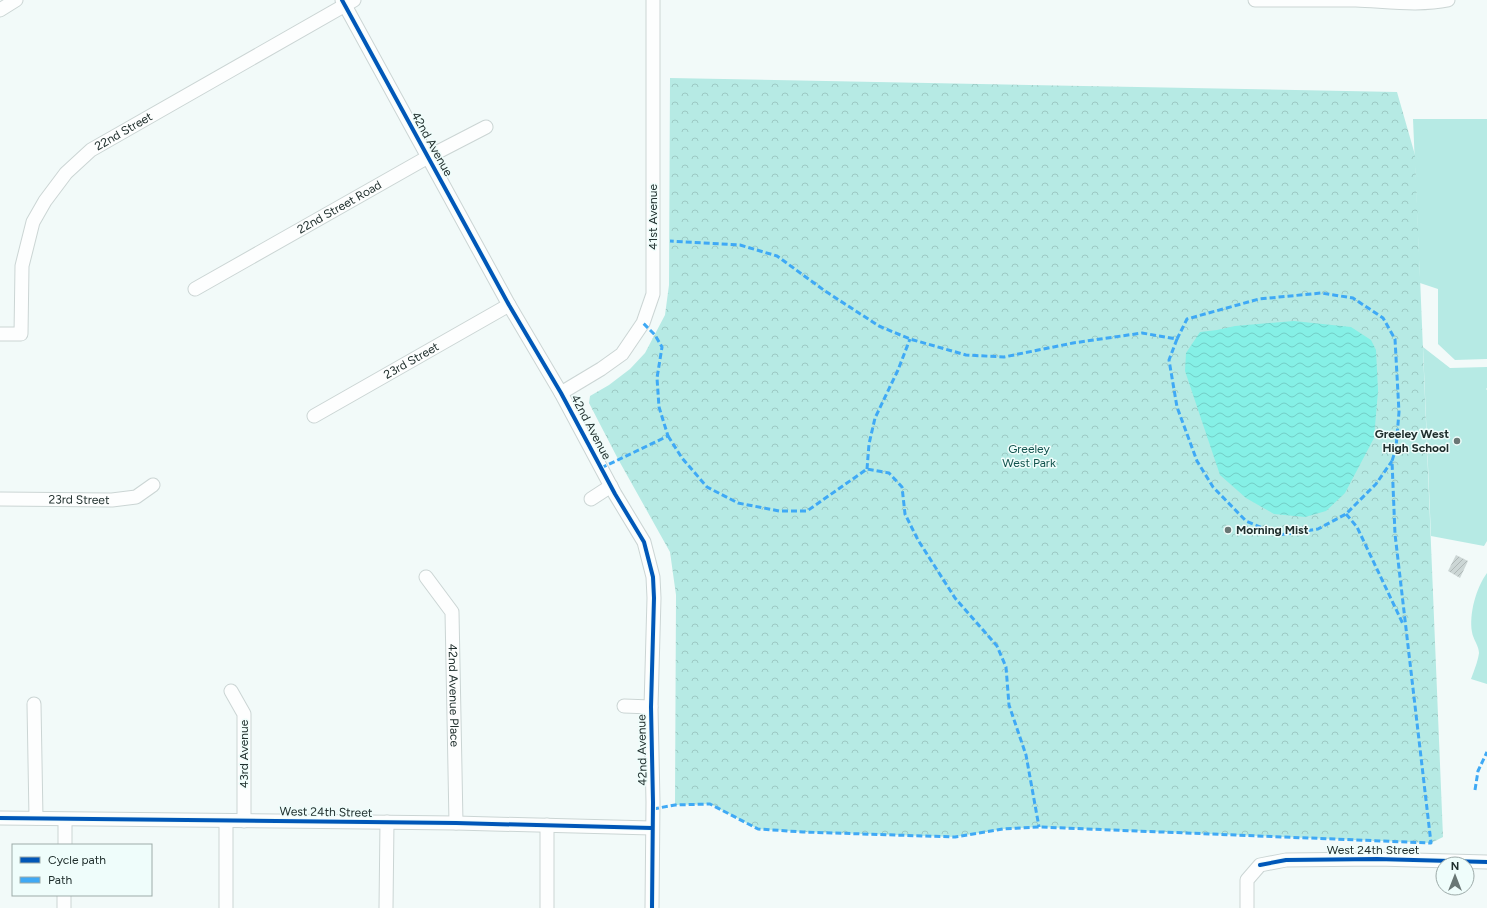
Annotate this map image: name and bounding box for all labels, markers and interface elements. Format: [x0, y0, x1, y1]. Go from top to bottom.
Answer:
street label: 22nd Street [92, 109, 155, 153]
street label: 42nd Avenue [409, 109, 456, 179]
street label: 22nd Street Road [295, 178, 384, 237]
street label: 41st Avenue [646, 184, 660, 250]
street label: 23rd Street [381, 339, 442, 382]
street label: 42nd Avenue [568, 392, 614, 462]
place label: Greeley West High School [1375, 427, 1449, 455]
marker: Greeley West High School [1452, 436, 1462, 446]
park label: Greeley West Park [1002, 442, 1056, 470]
street label: 23rd Street [48, 492, 110, 507]
place label: Morning Mist [1236, 523, 1309, 537]
marker: Morning Mist [1223, 525, 1233, 535]
street label: 42nd Avenue Place [446, 644, 462, 748]
street label: 42nd Avenue [634, 714, 650, 786]
street label: 43rd Avenue [237, 719, 251, 788]
street label: West 24th Street [280, 804, 373, 820]
street label: West 24th Street [1327, 843, 1420, 857]
legend [12, 844, 152, 896]
text: Cycle path [48, 853, 106, 867]
north arrow [1435, 856, 1475, 896]
text: N [1451, 860, 1459, 873]
text: Path [48, 873, 72, 887]

